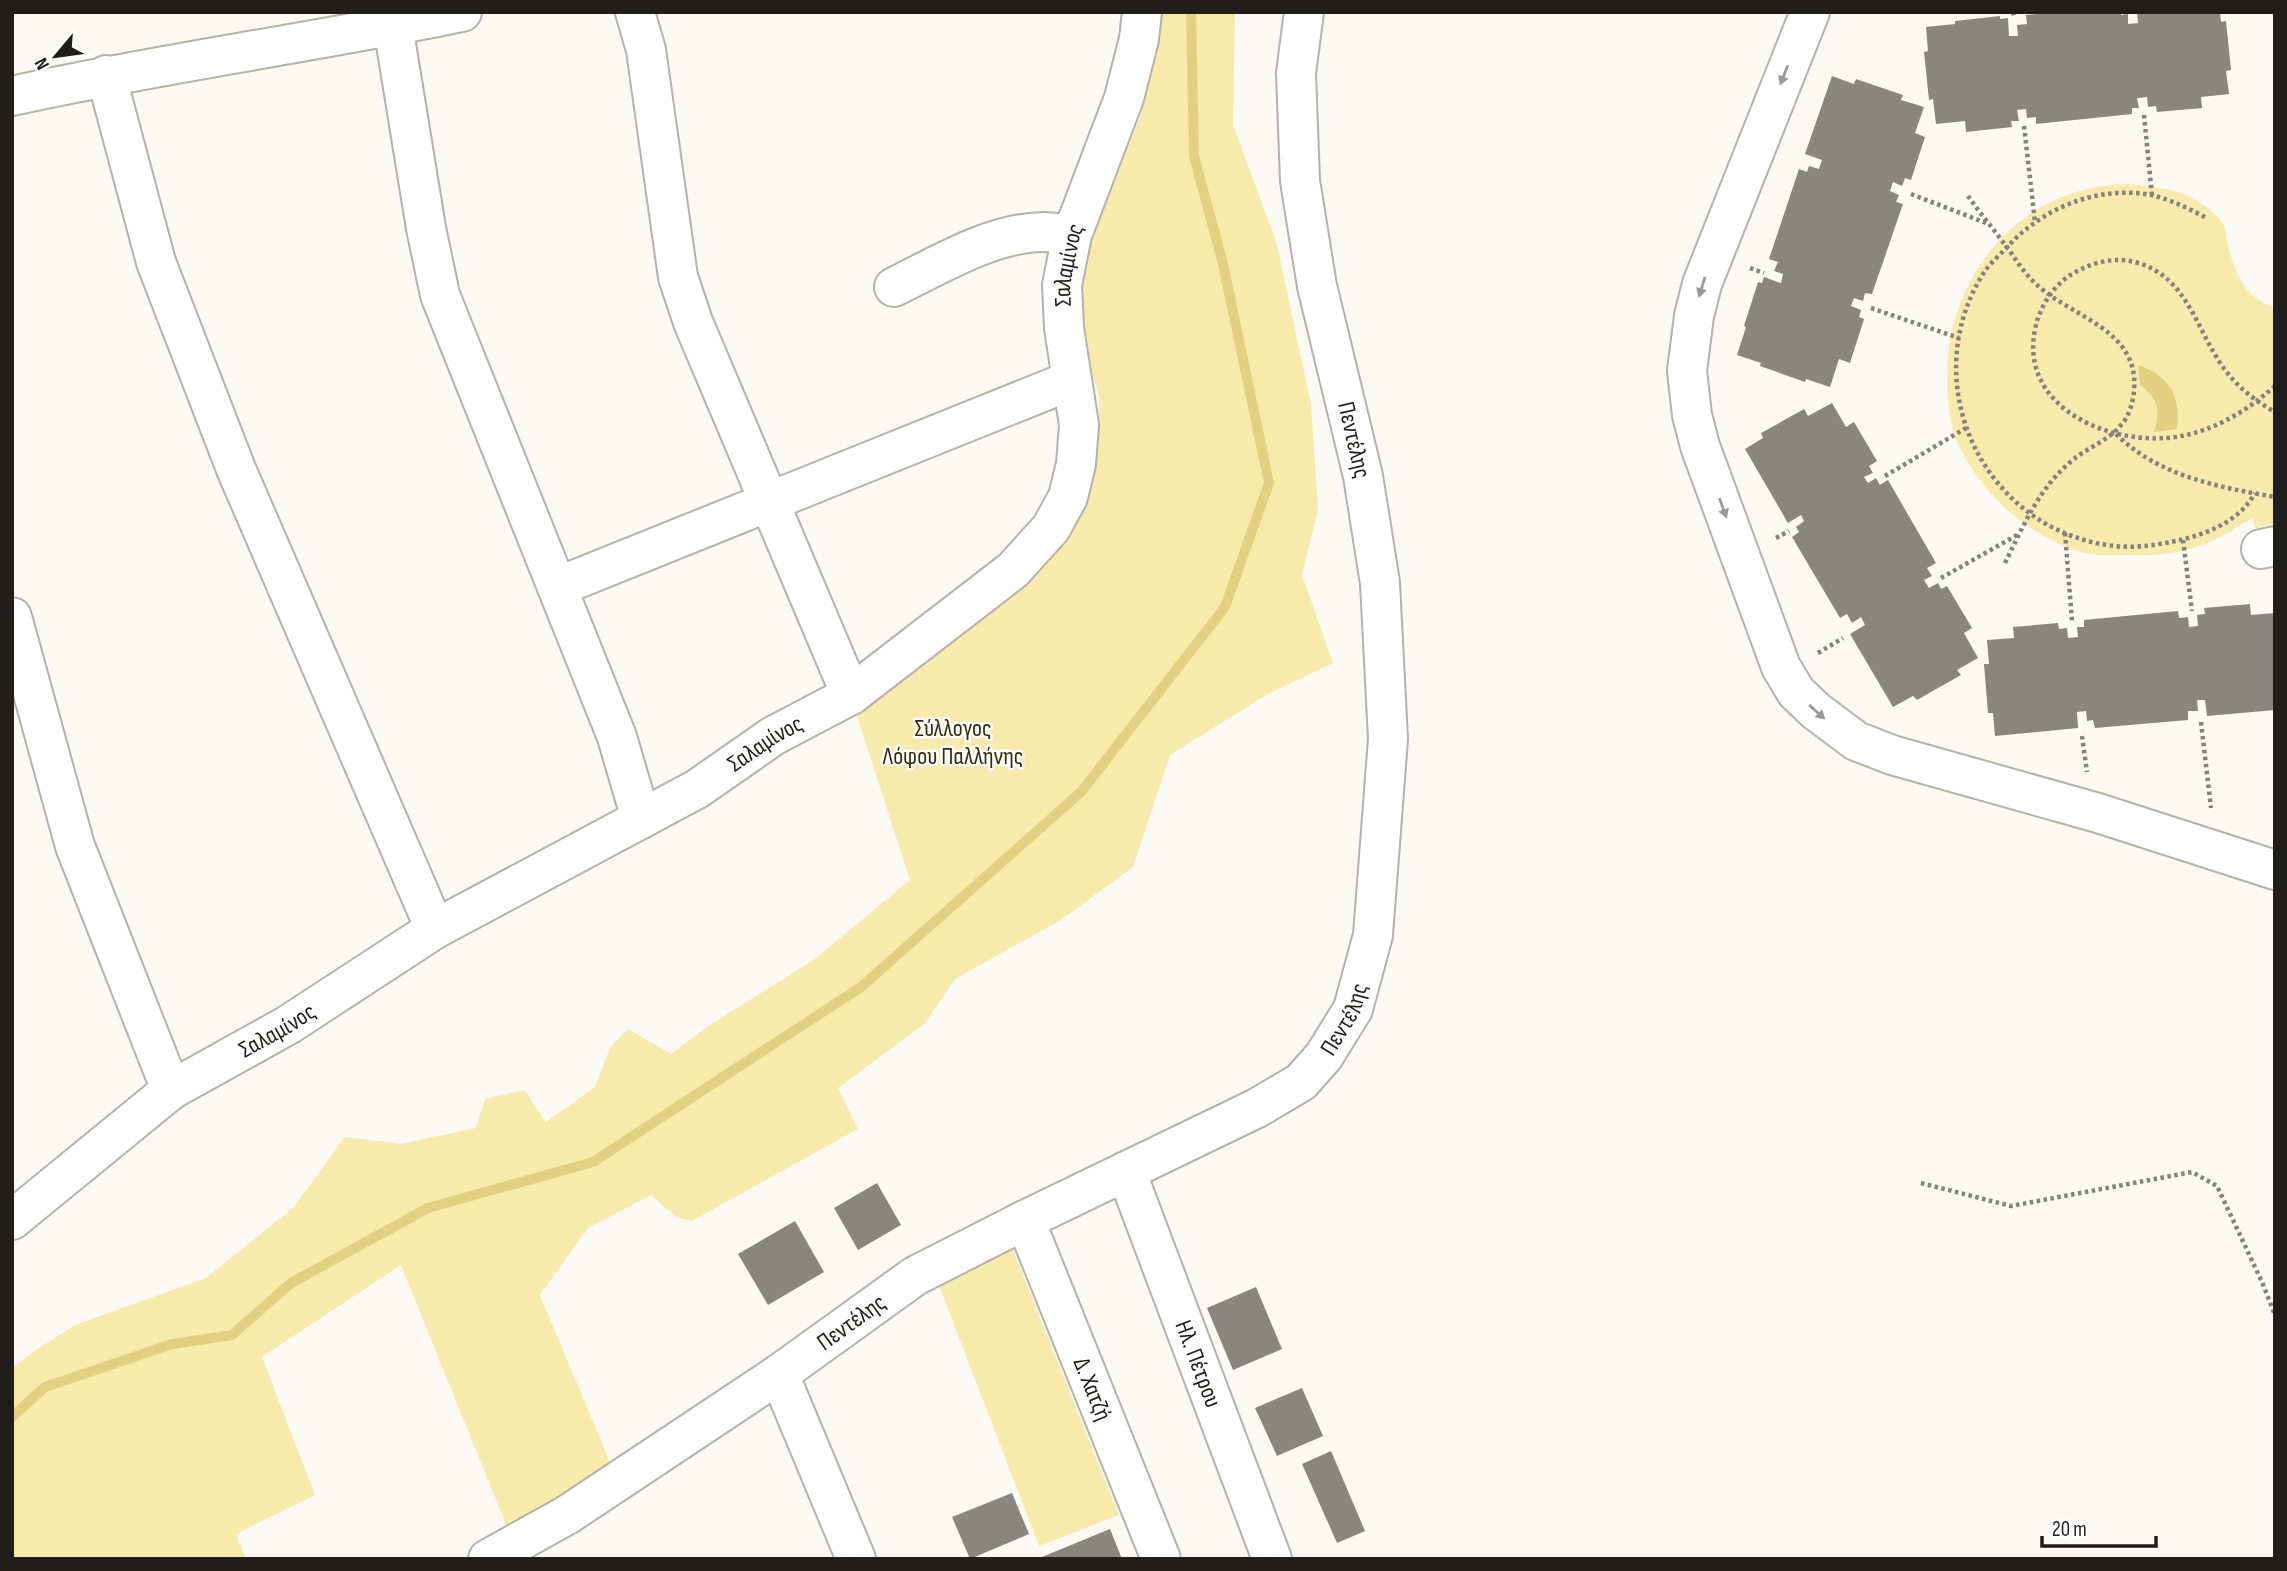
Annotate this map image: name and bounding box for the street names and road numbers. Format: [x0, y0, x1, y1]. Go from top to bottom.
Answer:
street label: Σαλαμίνος [1047, 219, 1090, 307]
street label: Πεντέλης [1331, 399, 1377, 481]
street label: Σαλαμίνος [722, 709, 808, 778]
street label: Πεντέλης [1314, 980, 1374, 1061]
street label: Σαλαμίνος [234, 997, 321, 1064]
street label: Πεντέλης [811, 1288, 891, 1356]
street label: Ηλ. Πέτρου [1169, 1316, 1228, 1411]
street label: Δ. Χατζή [1067, 1353, 1118, 1425]

